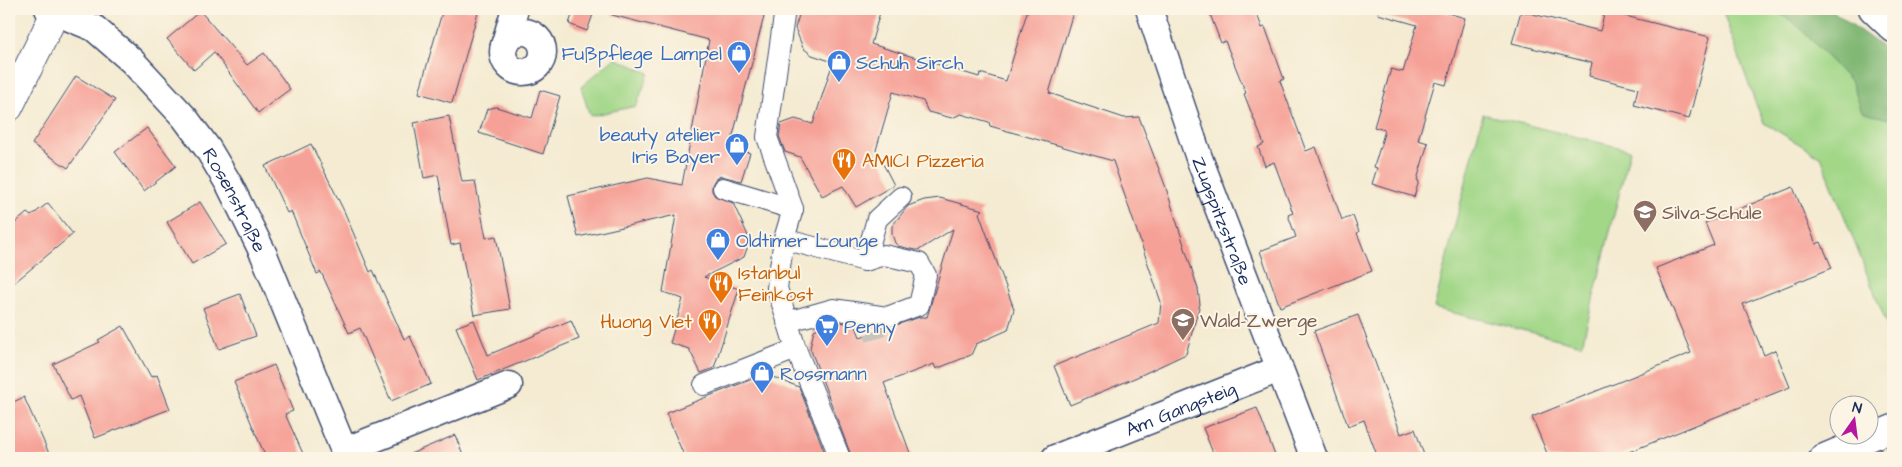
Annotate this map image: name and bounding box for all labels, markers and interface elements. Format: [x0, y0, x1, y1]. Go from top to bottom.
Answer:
shop icon: Fußpflege Lampel [726, 40, 752, 74]
place label: Fußpflege Lampel [561, 41, 722, 69]
shop icon: Schuh Sirch [826, 49, 852, 83]
place label: Schuh Sirch [856, 50, 964, 77]
place label: beauty atelier Iris Bayer [600, 122, 721, 172]
shop icon: beauty atelier Iris Bayer [724, 132, 750, 166]
street label: Rosenstraße [195, 143, 272, 257]
restaurant icon: AMICI Pizzeria [831, 147, 857, 181]
place label: AMICI Pizzeria [862, 148, 984, 175]
street label: Zugspitzstraße [1185, 153, 1258, 289]
school or university icon: Silva-Schule [1632, 199, 1658, 233]
place label: Silva-Schule [1662, 200, 1762, 227]
shop icon: Oldtimer Lounge [705, 227, 731, 261]
place label: Oldtimer Lounge [736, 228, 878, 256]
place label: Istanbul Feinkost [738, 260, 814, 309]
restaurant icon: Istanbul Feinkost [708, 270, 734, 304]
school or university icon: Wald-Zwerge [1170, 307, 1196, 341]
restaurant icon: Huong Viet [697, 308, 723, 342]
place label: Wald-Zwerge [1200, 308, 1317, 336]
place label: Huong Viet [601, 309, 692, 337]
supermarket icon: Penny [814, 313, 840, 347]
place label: Penny [844, 314, 896, 342]
shop icon: Rossmann [749, 360, 775, 394]
place label: Rossmann [780, 361, 867, 388]
street label: Am Gangsteig [1122, 375, 1241, 444]
north arrow [1830, 394, 1880, 444]
text: N [1850, 398, 1864, 419]

